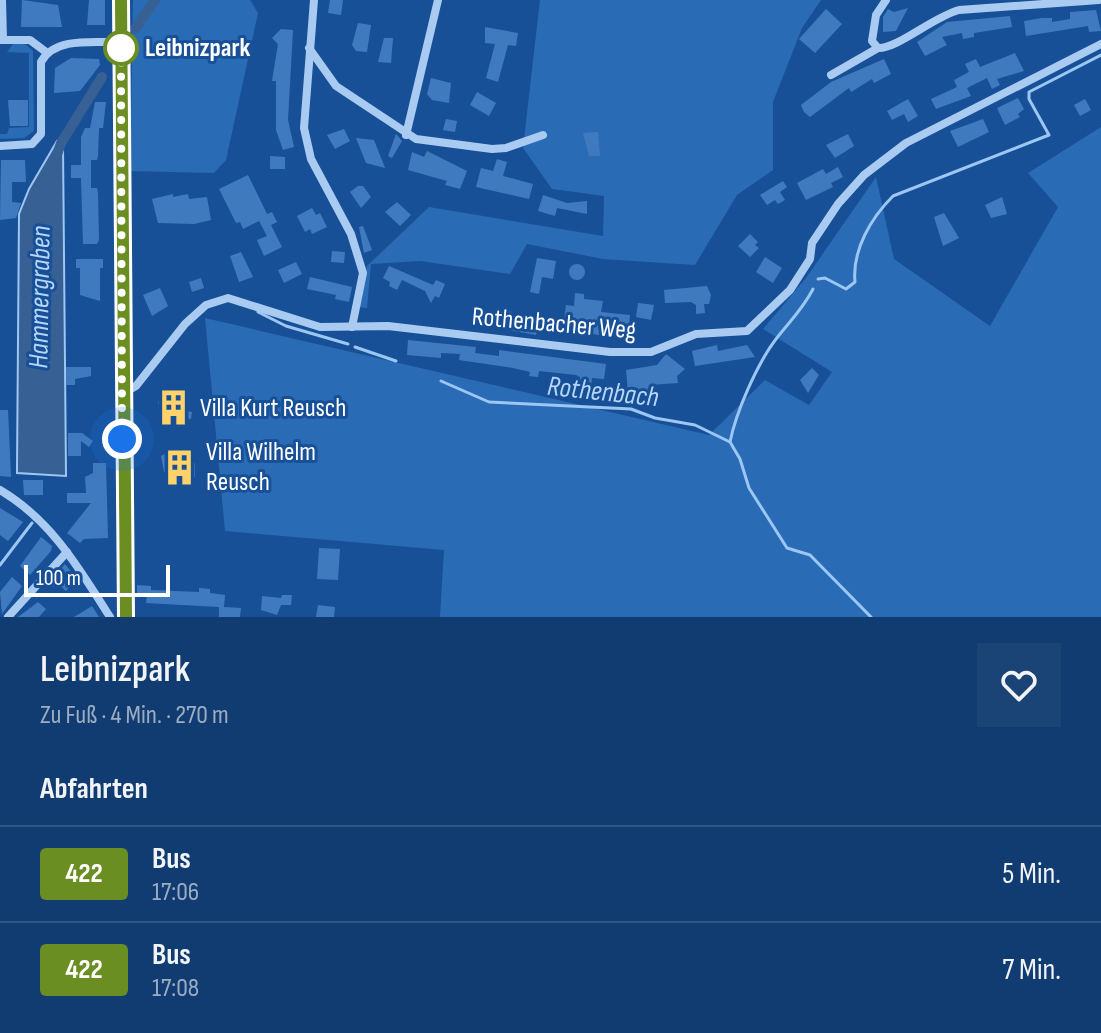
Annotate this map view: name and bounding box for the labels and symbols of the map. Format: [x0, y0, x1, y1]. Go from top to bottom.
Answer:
marker: Leibnizpark [104, 31, 138, 65]
place label: Leibnizpark [145, 33, 251, 64]
water label: Hammergraben [22, 225, 58, 369]
street label: Rothenbacher Weg [471, 301, 637, 347]
water label: Rothenbach [546, 370, 661, 414]
building icon: Villa Kurt Reusch [155, 389, 193, 427]
place label: Villa Kurt Reusch [200, 393, 346, 424]
your location [102, 419, 142, 459]
place label: Villa Wilhelm Reusch [206, 437, 316, 498]
building icon: Villa Wilhelm Reusch [161, 448, 199, 486]
scale bar [24, 561, 170, 597]

